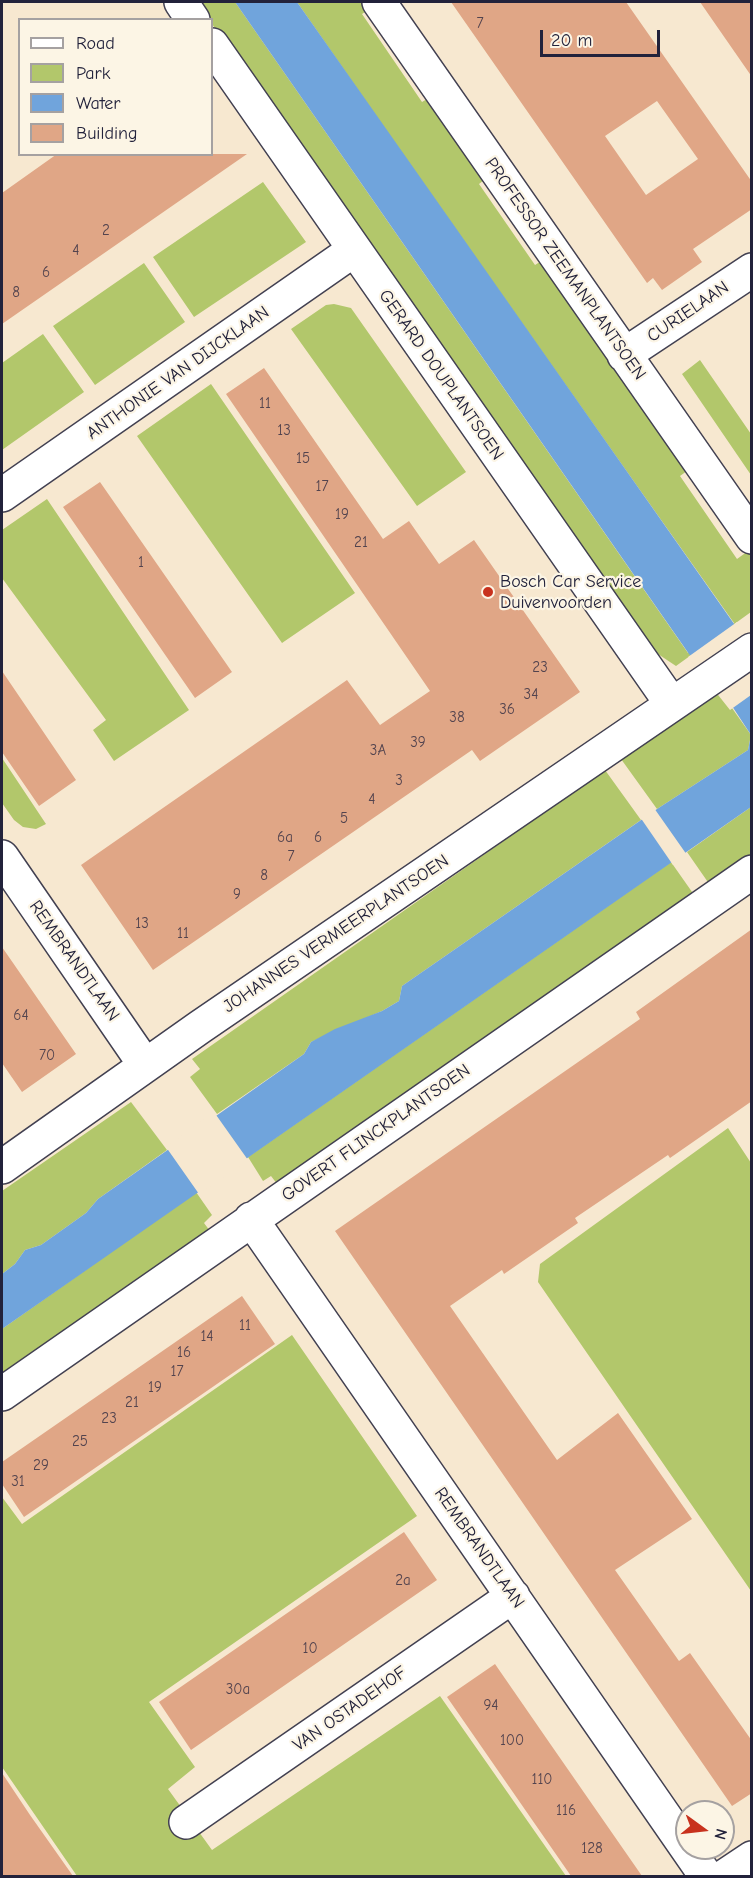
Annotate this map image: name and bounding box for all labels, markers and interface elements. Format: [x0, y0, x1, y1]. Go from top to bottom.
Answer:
house number: 7 [476, 15, 484, 33]
legend [18, 18, 213, 156]
scale bar [543, 18, 663, 56]
text: 20 m [551, 30, 592, 51]
text: Road [76, 33, 115, 54]
text: Park [76, 63, 110, 84]
text: Water [76, 93, 120, 114]
text: Building [76, 123, 138, 144]
street label: PROFESSOR ZEEMANPLANTSOEN [480, 154, 650, 384]
house number: 2 [102, 222, 110, 240]
house number: 4 [72, 242, 80, 260]
house number: 6 [42, 264, 50, 282]
street label: CURIELAAN [643, 277, 733, 347]
house number: 8 [12, 284, 20, 302]
street label: GERARD DOUPLANTSOEN [374, 286, 508, 464]
street label: ANTHONIE VAN DIJCKLAAN [83, 302, 273, 444]
house number: 11 [259, 395, 271, 413]
house number: 13 [277, 422, 291, 440]
house number: 15 [296, 450, 310, 468]
house number: 17 [315, 478, 329, 496]
house number: 19 [335, 506, 349, 524]
house number: 21 [354, 534, 368, 552]
house number: 1 [138, 554, 144, 572]
place label: Bosch Car Service Duivenvoorden [500, 571, 641, 614]
marker: Bosch Car Service Duivenvoorden [481, 585, 495, 599]
house number: 23 [532, 659, 548, 677]
house number: 34 [524, 686, 538, 704]
house number: 36 [499, 701, 515, 719]
house number: 38 [449, 709, 465, 727]
house number: 39 [410, 734, 426, 752]
house number: 3A [370, 742, 386, 760]
house number: 3 [395, 772, 403, 790]
house number: 4 [368, 791, 376, 809]
house number: 5 [340, 810, 348, 828]
house number: 6a [277, 829, 293, 847]
house number: 6 [314, 829, 322, 847]
house number: 7 [287, 848, 295, 866]
street label: JOHANNES VERMEERPLANTSOEN [219, 850, 453, 1018]
house number: 8 [260, 867, 268, 885]
house number: 9 [233, 886, 241, 904]
street label: REMBRANDTLAAN [24, 896, 124, 1026]
house number: 13 [135, 915, 149, 933]
house number: 11 [177, 925, 189, 943]
house number: 64 [13, 1007, 29, 1025]
house number: 70 [39, 1047, 55, 1065]
street label: GOVERT FLINCKPLANTSOEN [278, 1060, 474, 1206]
house number: 11 [239, 1317, 251, 1335]
house number: 14 [200, 1328, 214, 1346]
house number: 16 [177, 1344, 191, 1362]
house number: 17 [170, 1363, 184, 1381]
house number: 19 [148, 1379, 162, 1397]
house number: 21 [125, 1394, 139, 1412]
house number: 23 [101, 1410, 117, 1428]
house number: 25 [72, 1433, 88, 1451]
house number: 29 [33, 1457, 49, 1475]
house number: 31 [11, 1473, 25, 1491]
street label: REMBRANDTLAAN [429, 1483, 529, 1613]
house number: 2a [395, 1572, 411, 1590]
house number: 10 [302, 1640, 318, 1658]
street label: VAN OSTADEHOF [289, 1662, 411, 1756]
house number: 30a [226, 1681, 250, 1699]
house number: 94 [483, 1697, 499, 1715]
house number: 100 [500, 1732, 524, 1750]
house number: 110 [531, 1771, 553, 1789]
north arrow [675, 1800, 735, 1860]
house number: 116 [556, 1802, 576, 1820]
text: N [710, 1827, 730, 1842]
house number: 128 [581, 1840, 603, 1858]

